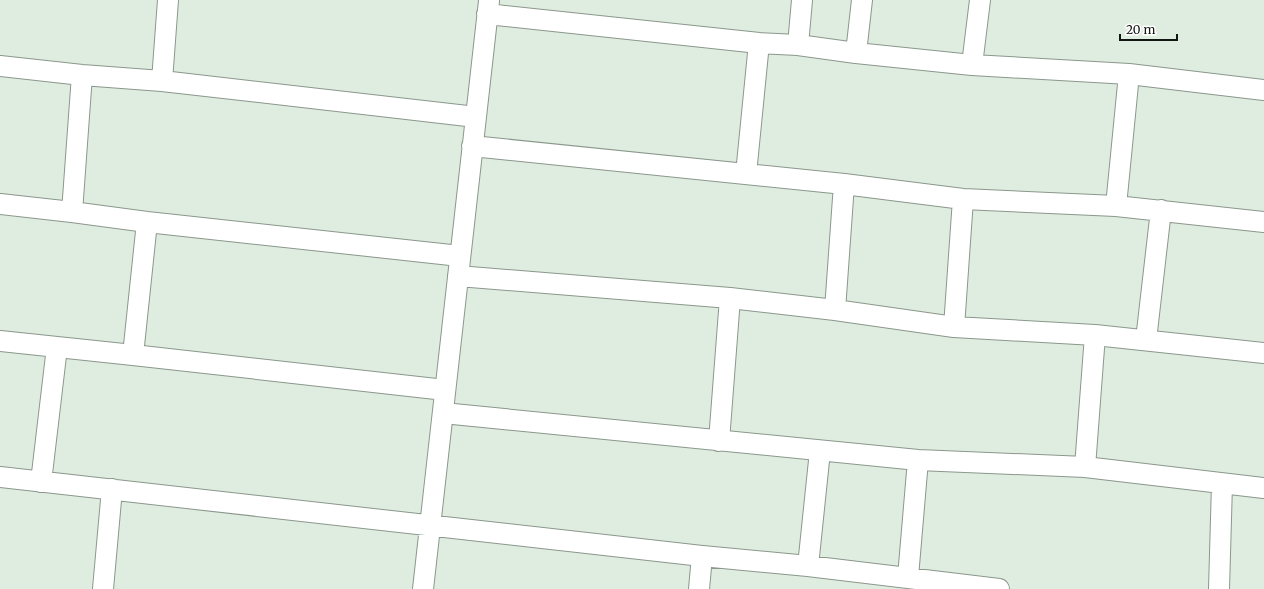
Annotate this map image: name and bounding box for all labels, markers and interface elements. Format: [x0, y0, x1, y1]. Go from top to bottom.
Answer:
scale bar [1120, 16, 1177, 42]
text: 20 m [1126, 22, 1155, 37]

